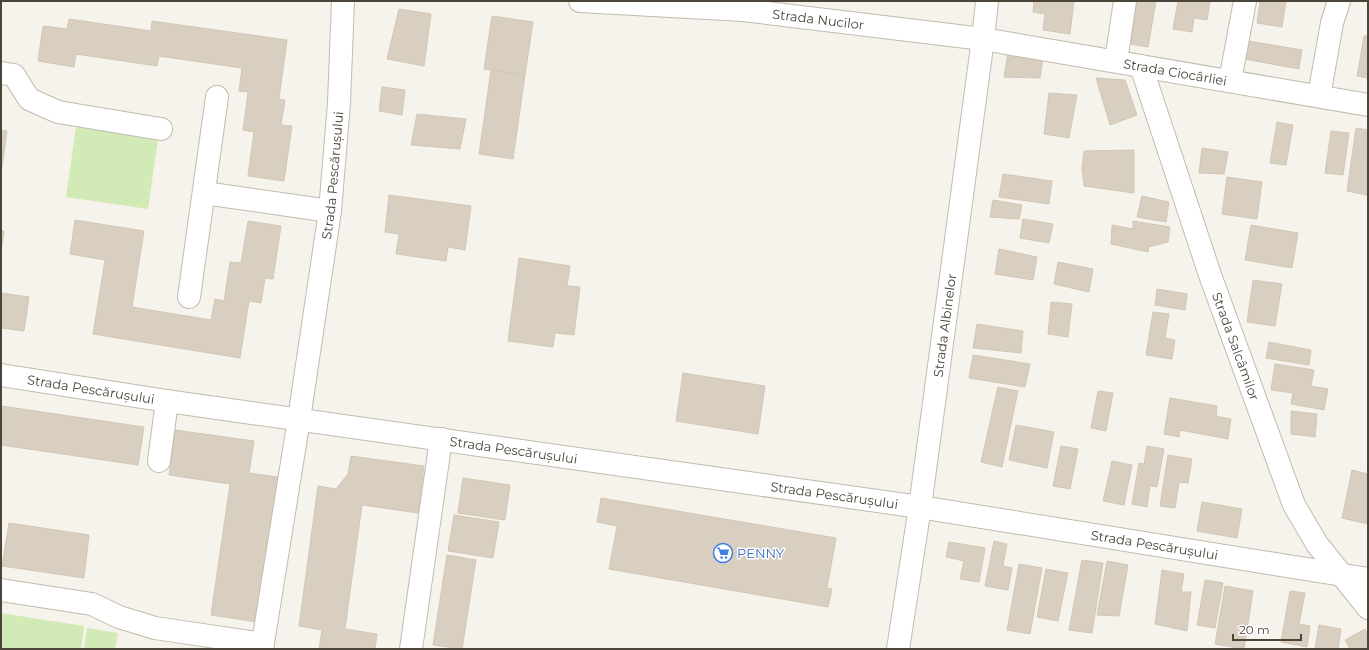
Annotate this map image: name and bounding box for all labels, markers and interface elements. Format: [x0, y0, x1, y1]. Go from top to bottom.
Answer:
street label: Strada Nucilor [771, 6, 865, 33]
street label: Strada Ciocârliei [1122, 55, 1228, 89]
street label: Strada Pescărușului [318, 111, 346, 241]
street label: Strada Albinelor [930, 273, 959, 378]
street label: Strada Salcâmilor [1209, 290, 1263, 403]
street label: Strada Pescărușului [26, 371, 156, 407]
street label: Strada Pescărușului [449, 433, 578, 467]
street label: Strada Pescărușului [770, 478, 899, 512]
street label: Strada Pescărușului [1090, 527, 1219, 563]
supermarket icon: PENNY [712, 542, 734, 564]
place label: PENNY [737, 545, 785, 561]
scale bar [1233, 616, 1301, 642]
text: 20 m [1239, 622, 1270, 637]

